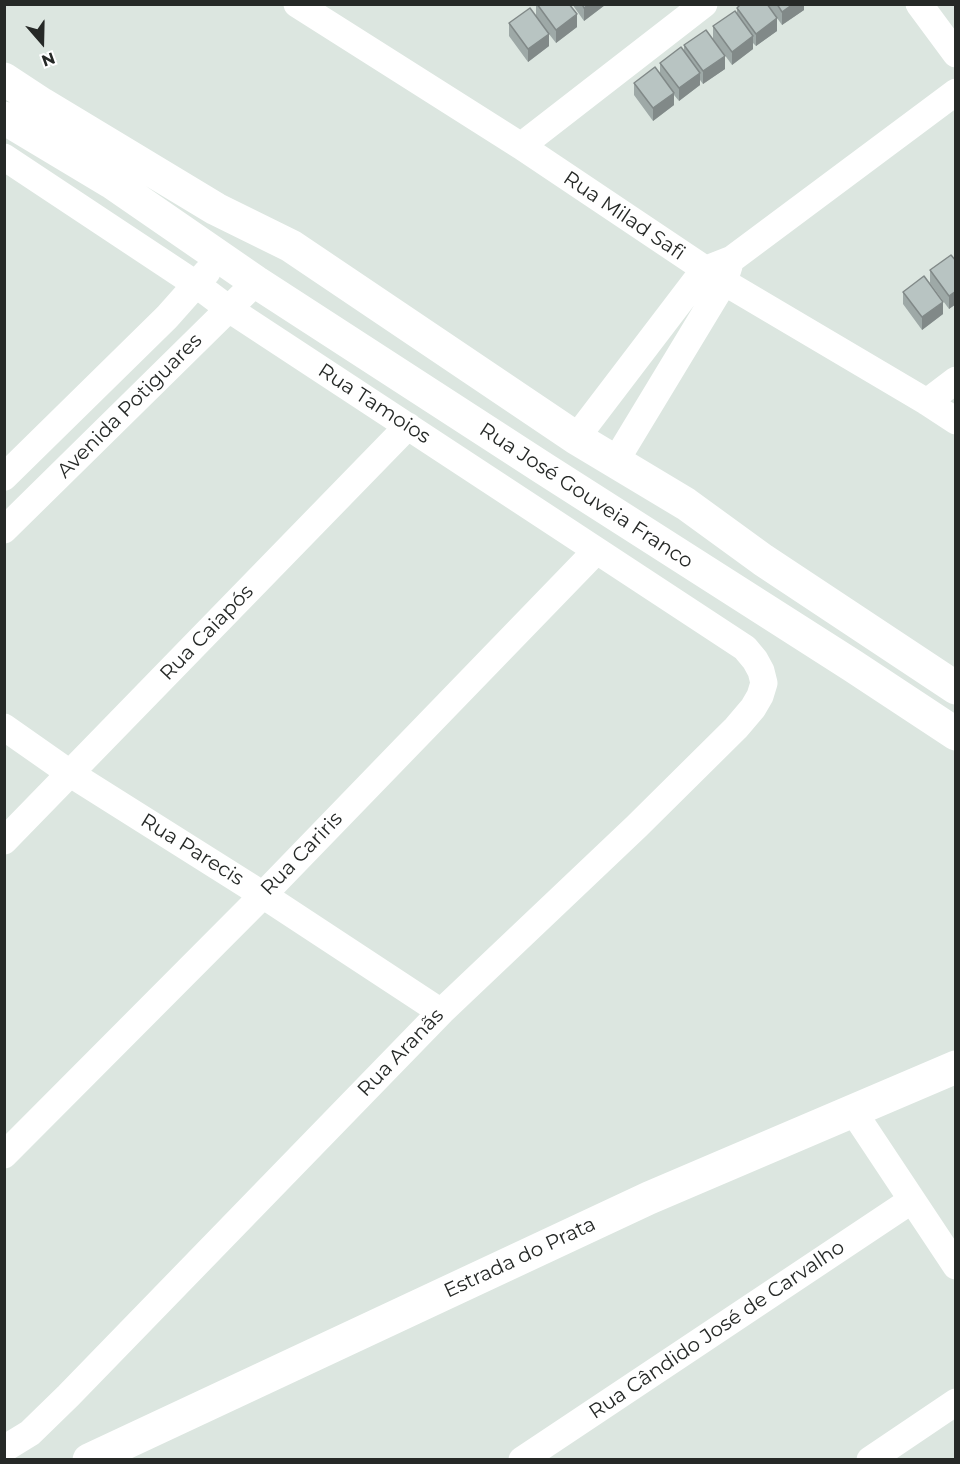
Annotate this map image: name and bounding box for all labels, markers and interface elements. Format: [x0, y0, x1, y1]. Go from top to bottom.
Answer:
north arrow [12, 12, 72, 72]
text: N [39, 48, 58, 71]
street label: Rua Milad Safi [559, 166, 689, 266]
street label: Avenida Potiguares [53, 329, 207, 483]
street label: Rua Tamoios [313, 359, 435, 449]
street label: Rua José Gouveia Franco [475, 418, 697, 574]
street label: Rua Caiapós [155, 580, 259, 686]
street label: Rua Cariris [256, 807, 348, 901]
street label: Rua Parecis [136, 809, 248, 891]
street label: Rua Aranãs [353, 1004, 449, 1102]
street label: Estrada do Prata [440, 1212, 600, 1304]
street label: Rua Cândido José de Carvalho [585, 1235, 849, 1425]

